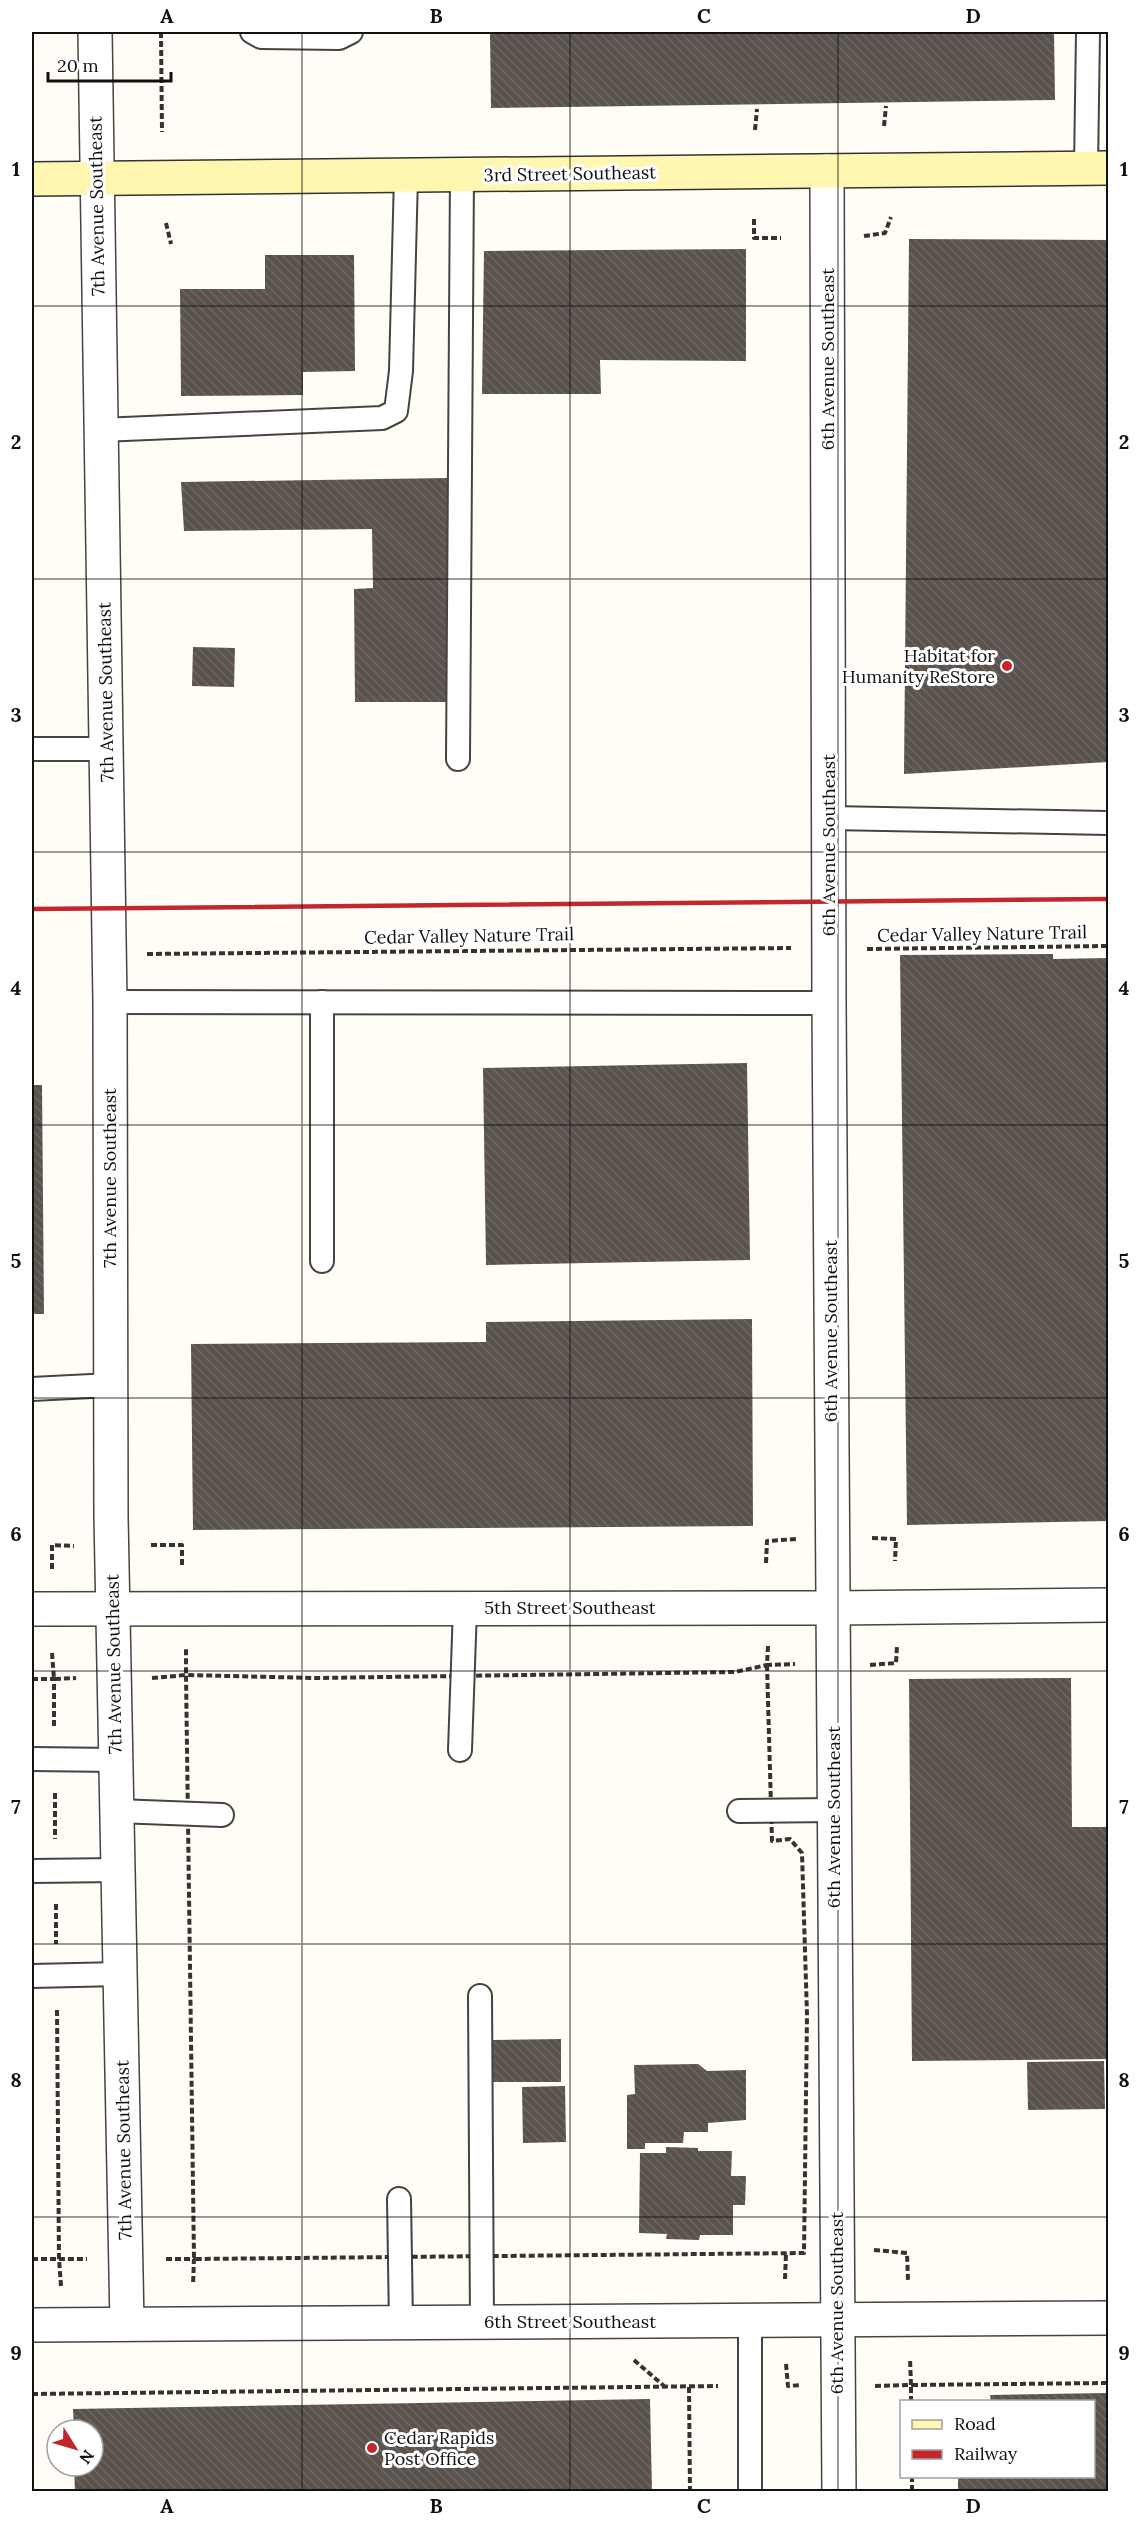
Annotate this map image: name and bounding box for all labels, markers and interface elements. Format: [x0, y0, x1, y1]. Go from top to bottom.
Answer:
text: A [160, 3, 174, 28]
text: B [429, 3, 443, 28]
text: C [697, 3, 711, 28]
text: D [965, 3, 981, 28]
scale bar [48, 45, 171, 83]
text: 20 m [57, 54, 99, 77]
street label: 7th Avenue Southeast [83, 116, 110, 296]
text: 1 [12, 156, 20, 181]
text: 1 [1120, 156, 1128, 181]
street label: 3rd Street Southeast [484, 160, 656, 187]
street label: 6th Avenue Southeast [816, 268, 839, 450]
text: 2 [11, 429, 21, 454]
text: 2 [1119, 429, 1129, 454]
street label: 7th Avenue Southeast [92, 602, 119, 782]
place label: Habitat for Humanity ReStore [842, 644, 995, 688]
marker: Habitat for Humanity ReStore [1000, 659, 1014, 673]
text: 3 [10, 702, 22, 727]
text: 3 [1118, 702, 1130, 727]
street label: 6th Avenue Southeast [817, 754, 840, 936]
street label: Cedar Valley Nature Trail [877, 920, 1087, 947]
street label: Cedar Valley Nature Trail [364, 922, 574, 949]
text: 4 [11, 975, 22, 1000]
text: 4 [1119, 975, 1130, 1000]
street label: 7th Avenue Southeast [98, 1088, 121, 1268]
street label: 6th Avenue Southeast [819, 1240, 842, 1422]
text: 5 [11, 1248, 22, 1273]
text: 5 [1119, 1248, 1130, 1273]
text: 6 [10, 1521, 22, 1546]
text: 6 [1118, 1521, 1130, 1546]
street label: 7th Avenue Southeast [100, 1574, 127, 1754]
street label: 5th Street Southeast [484, 1596, 656, 1619]
street label: 6th Avenue Southeast [822, 1726, 845, 1908]
text: 7 [11, 1794, 21, 1819]
text: 7 [1119, 1794, 1129, 1819]
street label: 7th Avenue Southeast [110, 2060, 137, 2240]
text: 8 [10, 2067, 22, 2092]
text: 8 [1118, 2067, 1130, 2092]
street label: 6th Avenue Southeast [825, 2212, 848, 2394]
street label: 6th Street Southeast [484, 2310, 656, 2333]
text: 9 [10, 2340, 22, 2365]
text: 9 [1118, 2340, 1130, 2365]
legend [900, 2400, 1095, 2478]
text: Road [954, 2412, 996, 2435]
north arrow [45, 2418, 105, 2478]
place label: Cedar Rapids Post Office [384, 2426, 494, 2470]
marker: Cedar Rapids Post Office [365, 2441, 379, 2455]
text: Railway [954, 2442, 1018, 2465]
text: N [75, 2446, 99, 2468]
text: A [160, 2493, 174, 2518]
text: B [429, 2493, 443, 2518]
text: C [697, 2493, 711, 2518]
text: D [965, 2493, 981, 2518]

